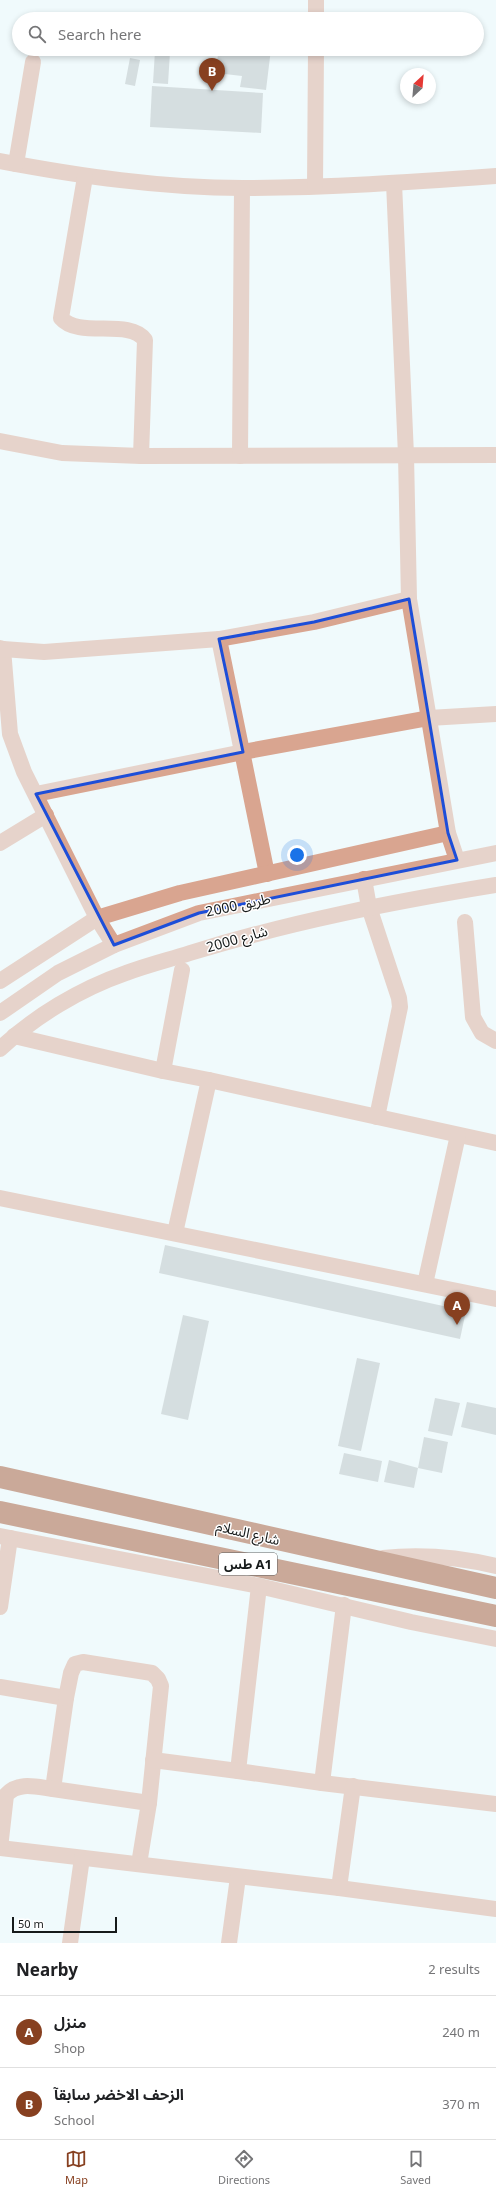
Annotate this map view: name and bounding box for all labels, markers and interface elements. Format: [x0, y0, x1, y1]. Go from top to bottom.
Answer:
search box [12, 12, 484, 56]
icon: search [26, 23, 48, 45]
text: Search here [58, 24, 141, 44]
pin: B [199, 58, 225, 91]
north arrow [400, 68, 436, 104]
your location [287, 845, 307, 865]
street label: طريق 2000 [204, 888, 272, 922]
street label: شارع 2000 [204, 921, 270, 958]
pin: A [444, 1292, 470, 1325]
street label: شارع السلام [214, 1516, 282, 1551]
road number: طس A1 [219, 1553, 277, 1575]
scale bar [12, 1915, 117, 1934]
text: 50 m [18, 1916, 44, 1931]
text: Nearby [16, 1958, 78, 1981]
text: 2 results [428, 1960, 480, 1978]
text: منزل [54, 2012, 86, 2032]
text: A [25, 2023, 34, 2041]
text: 240 m [442, 2023, 480, 2041]
text: Shop [54, 2039, 85, 2057]
text: الزحف الاخضر سابقآ [54, 2084, 184, 2104]
text: B [25, 2095, 33, 2113]
text: 370 m [442, 2095, 480, 2113]
text: School [54, 2111, 95, 2129]
tab: Map [65, 2148, 88, 2187]
tab: Directions [218, 2148, 270, 2187]
tab: Saved [400, 2148, 431, 2187]

